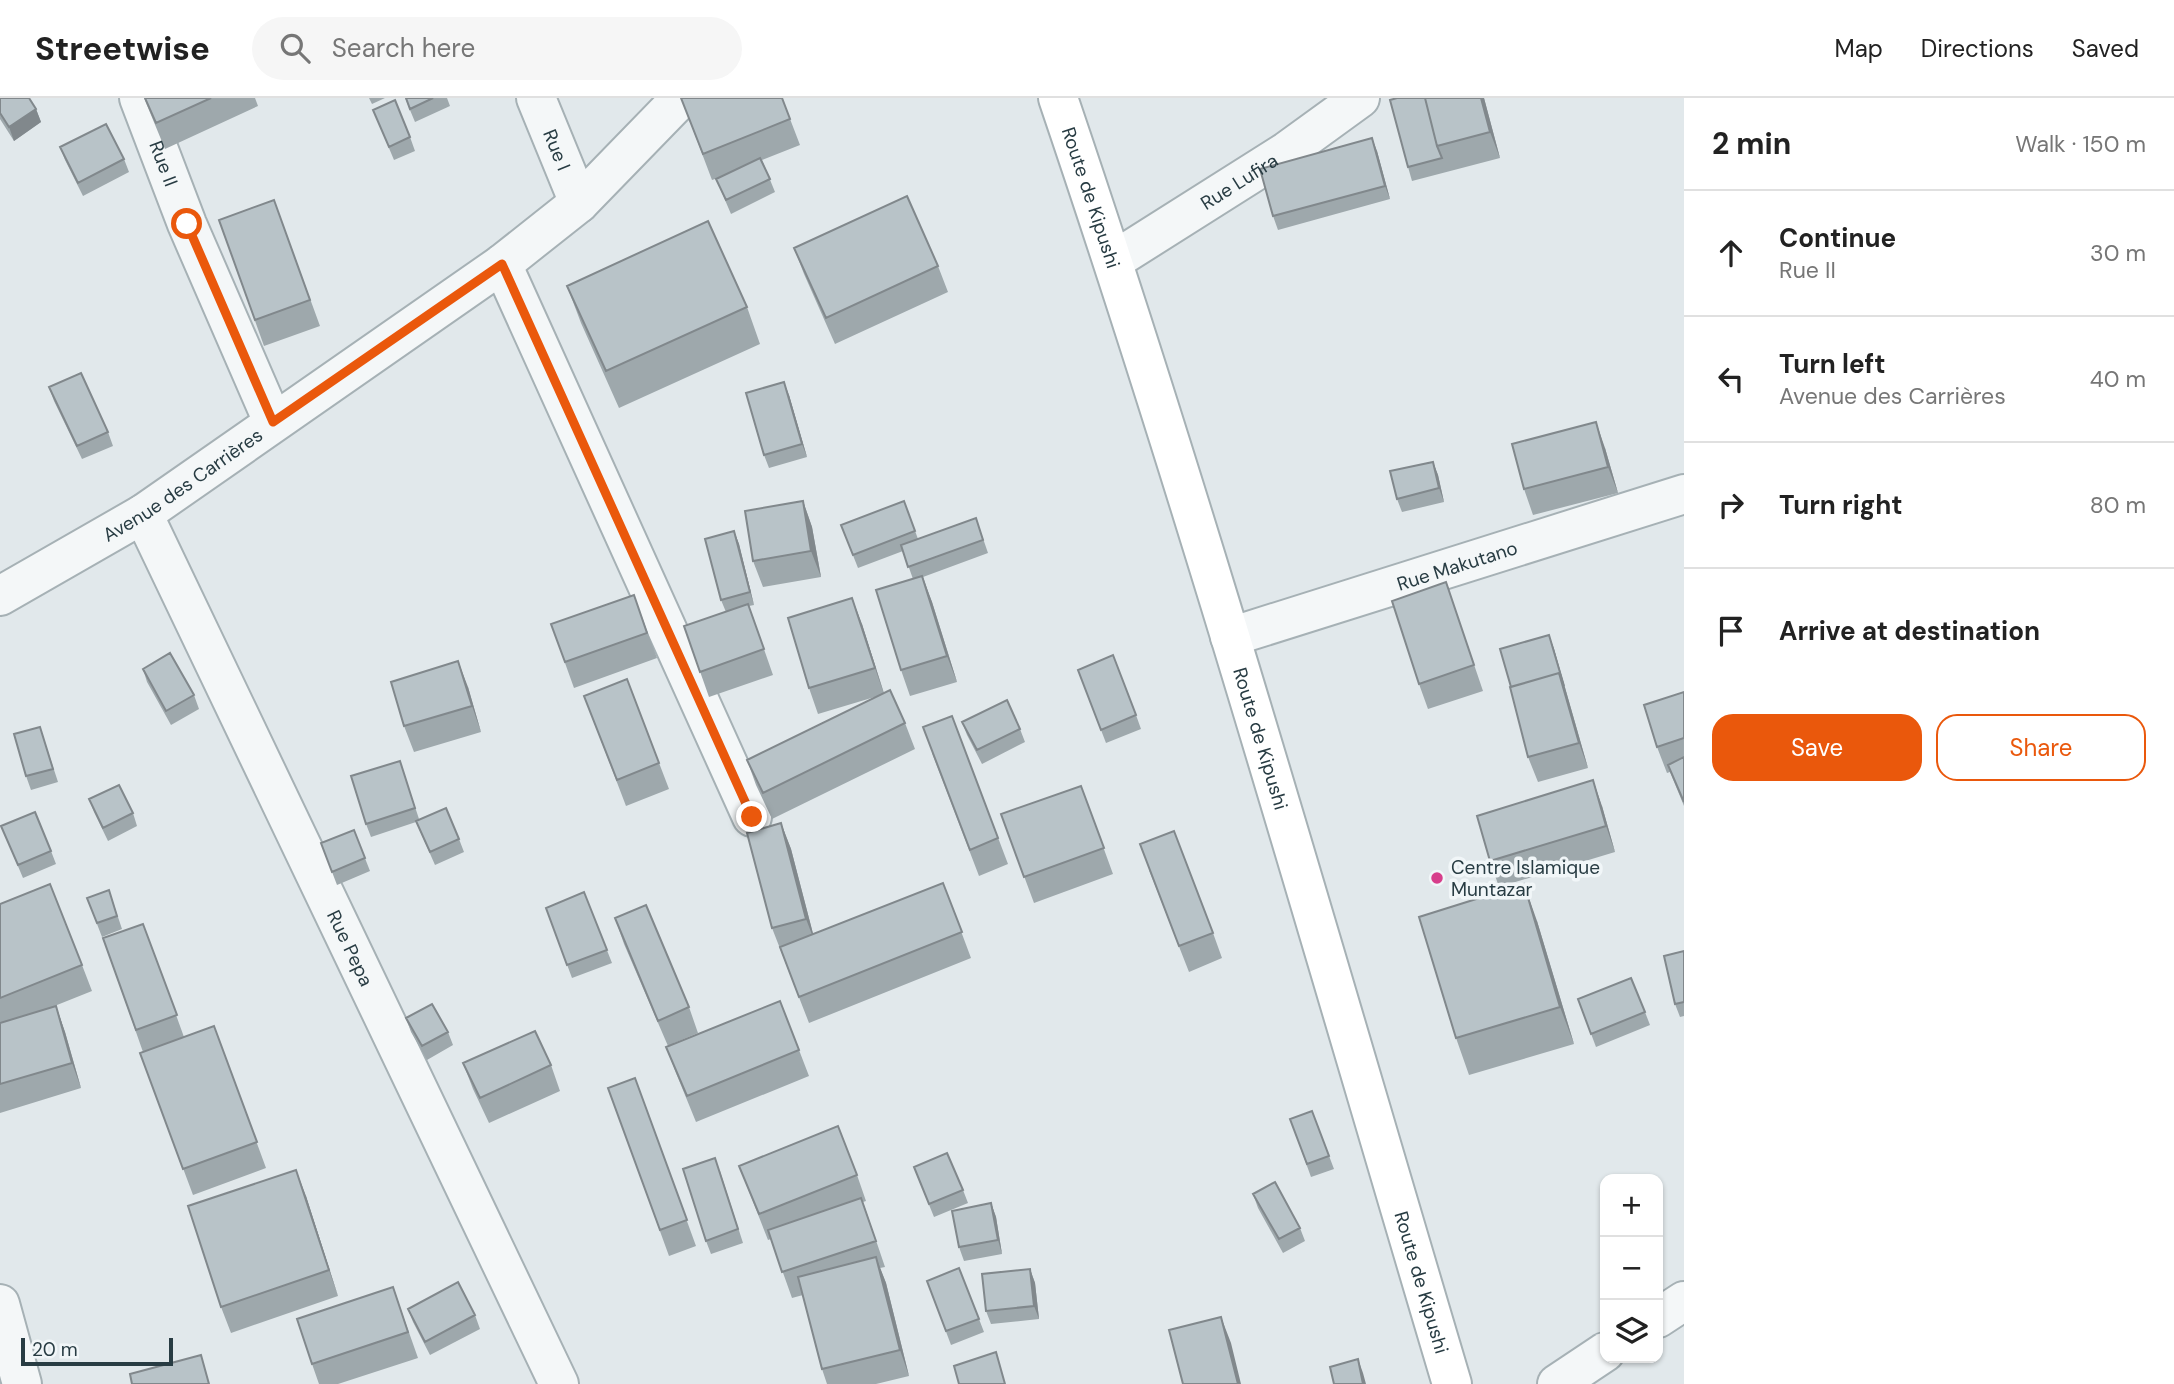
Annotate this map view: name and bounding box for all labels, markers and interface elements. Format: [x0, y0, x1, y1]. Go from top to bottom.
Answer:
search box [252, 17, 742, 80]
text: Streetwise [35, 27, 210, 70]
icon: search [276, 29, 314, 67]
text: Search here [332, 31, 475, 65]
text: Map [1835, 33, 1883, 64]
text: Directions [1921, 33, 2034, 64]
text: Saved [2072, 33, 2139, 64]
street label: Route de Kipushi [1056, 124, 1126, 272]
text: 2 min [1712, 124, 1791, 163]
street label: Rue I [537, 126, 576, 174]
text: Walk · 150 m [2015, 129, 2146, 159]
street label: Rue II [143, 137, 183, 190]
street label: Rue Lufira [1196, 148, 1283, 216]
route start [171, 208, 202, 239]
text: Continue [1779, 221, 1896, 255]
icon: ahead [1712, 234, 1750, 272]
text: 30 m [2090, 238, 2146, 268]
text: Rue II [1779, 255, 1836, 285]
text: Turn left [1779, 347, 1886, 381]
icon: left [1712, 360, 1750, 398]
text: 40 m [2090, 364, 2146, 394]
text: Avenue des Carrières [1779, 381, 2006, 411]
street label: Avenue des Carrières [98, 423, 268, 547]
icon: right [1712, 486, 1750, 524]
text: Turn right [1779, 488, 1903, 522]
text: 80 m [2090, 490, 2146, 520]
street label: Rue Makutano [1394, 535, 1520, 597]
icon: arrive [1712, 612, 1750, 650]
text: Arrive at destination [1779, 614, 2040, 648]
street label: Route de Kipushi [1227, 665, 1294, 813]
button: Save [1712, 714, 1922, 781]
button: Share [1936, 714, 2146, 781]
route end [736, 801, 767, 832]
place label: Centre Islamique Muntazar [1451, 855, 1600, 902]
marker: Centre Islamique Muntazar [1429, 870, 1445, 886]
street label: Rue Pepa [321, 906, 379, 990]
map controls [1600, 1174, 1663, 1363]
button: + [1600, 1174, 1663, 1237]
street label: Route de Kipushi [1389, 1208, 1454, 1357]
button: − [1600, 1237, 1663, 1300]
button: layers [1600, 1300, 1663, 1363]
scale bar [21, 1335, 173, 1367]
text: 20 m [32, 1337, 78, 1362]

